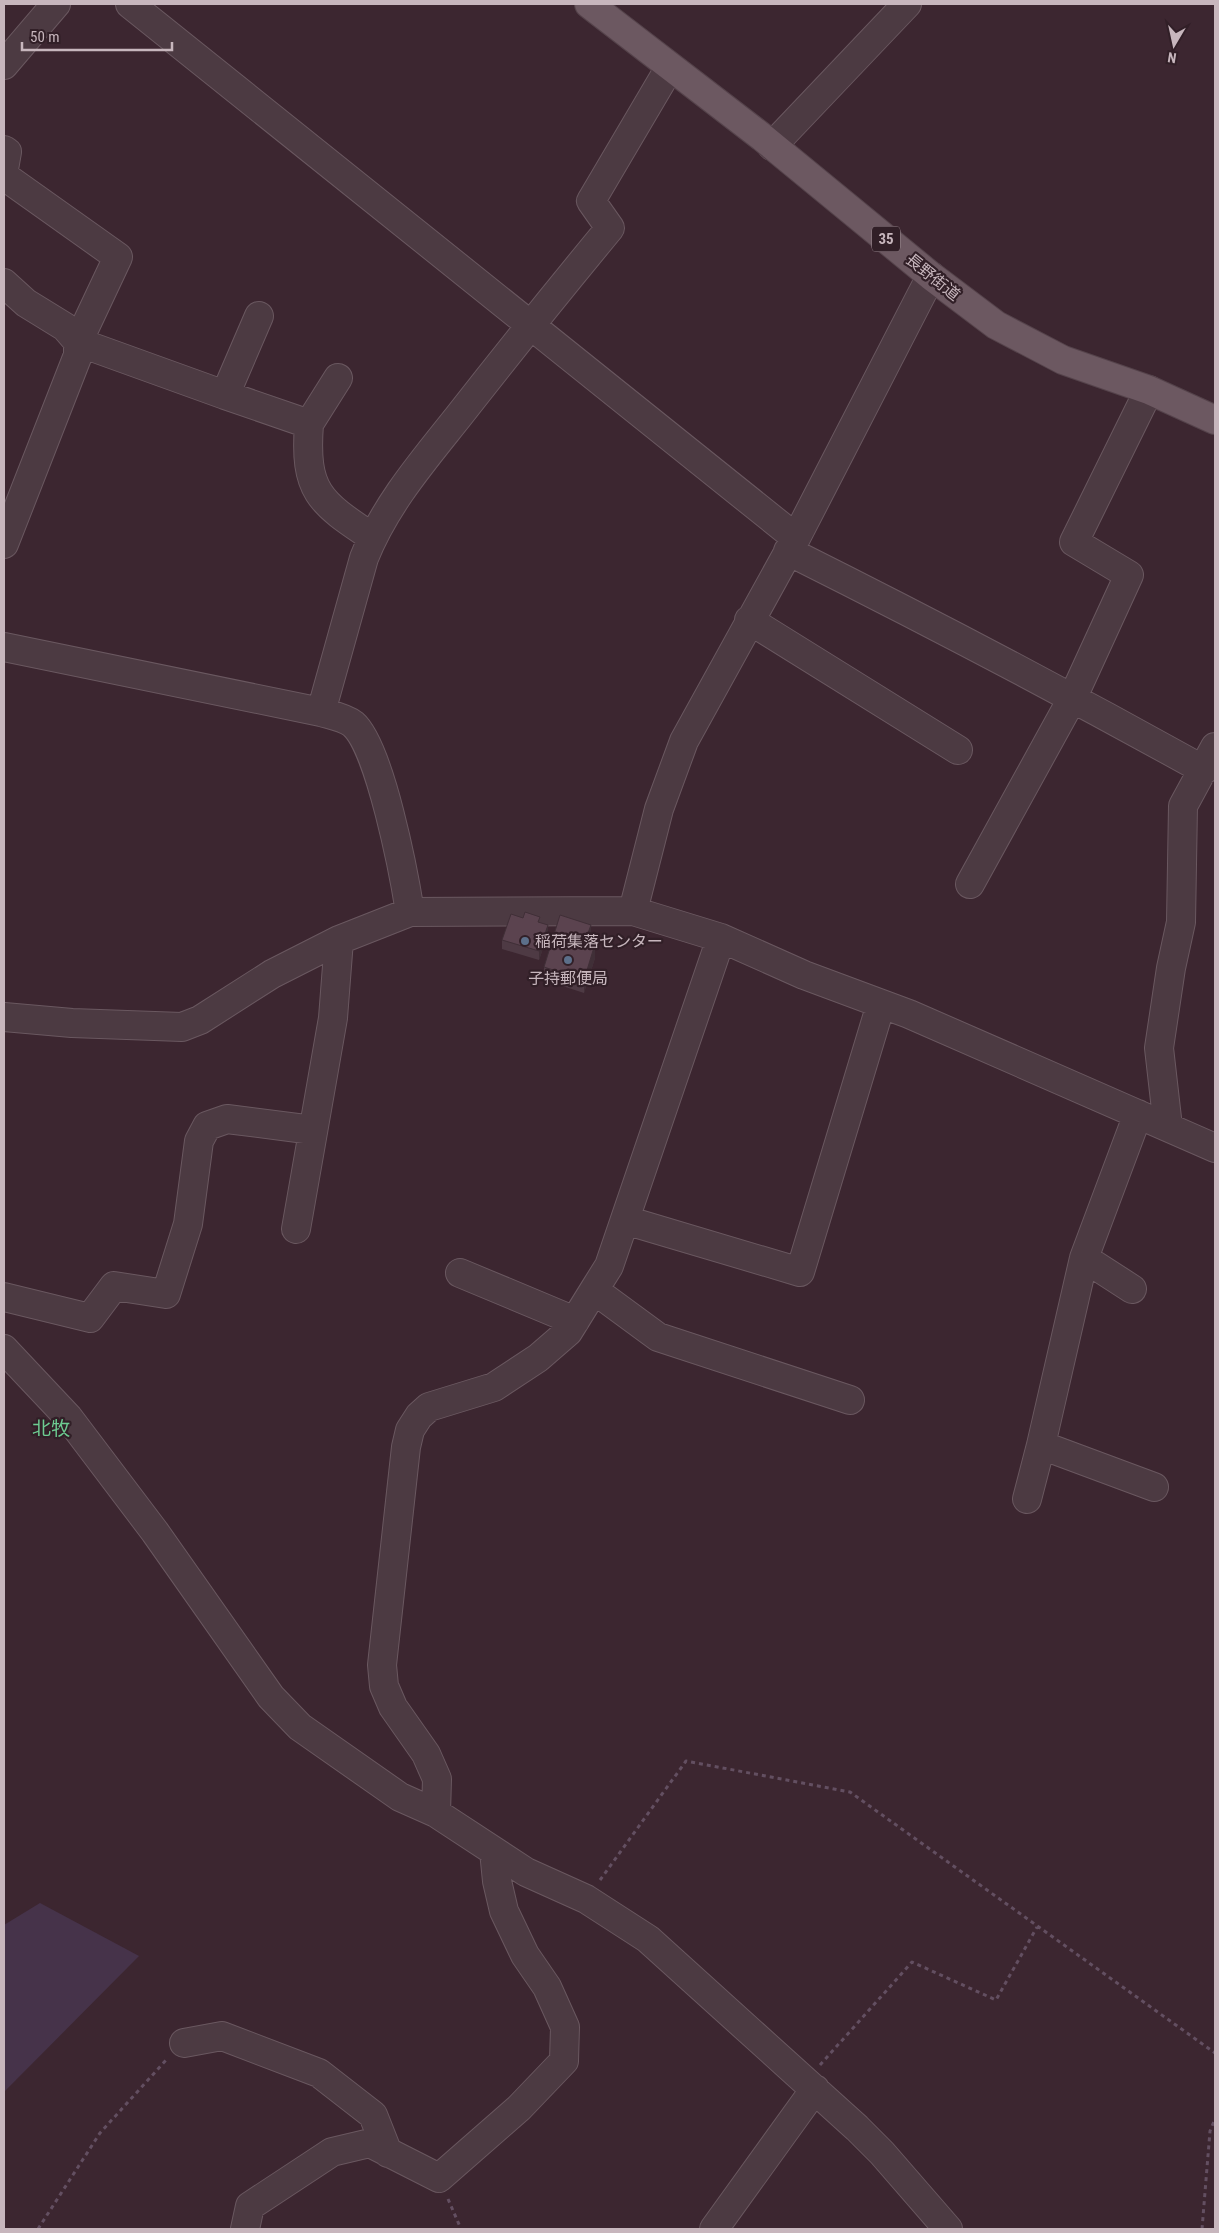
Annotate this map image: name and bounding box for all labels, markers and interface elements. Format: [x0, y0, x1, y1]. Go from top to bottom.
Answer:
scale bar [22, 20, 172, 52]
north arrow [1149, 20, 1199, 70]
text: 50 m [30, 28, 60, 46]
text: N [1166, 49, 1177, 66]
road number: 35 [872, 226, 900, 252]
street label: 長野街道 [902, 249, 964, 305]
place label: 稲荷集落センター [535, 932, 663, 951]
marker: 稲荷集落センター [519, 935, 531, 947]
marker: 子持郵便局 [562, 954, 574, 966]
place label: 子持郵便局 [528, 969, 608, 988]
district label: 北牧 [32, 1417, 70, 1440]

